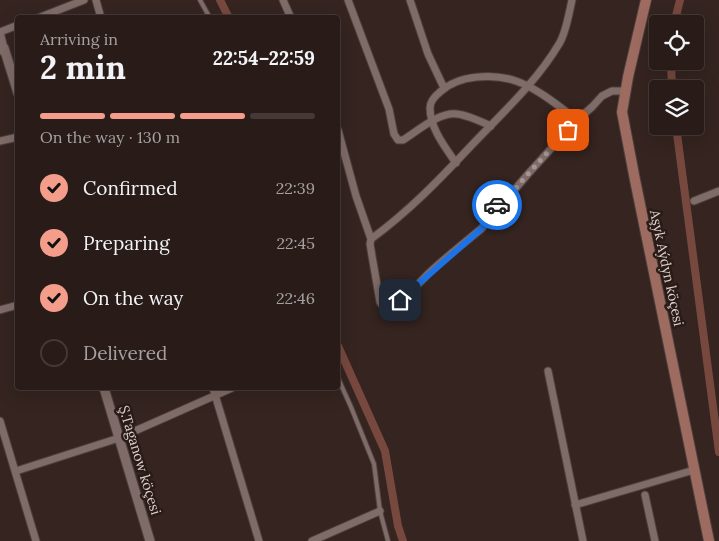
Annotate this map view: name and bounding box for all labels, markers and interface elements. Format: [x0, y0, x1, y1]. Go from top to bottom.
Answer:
map controls [649, 15, 704, 135]
button: locate [649, 15, 704, 70]
text: Arriving in [40, 29, 118, 49]
text: 22:54–22:59 [213, 46, 315, 70]
text: 2 min [40, 47, 126, 88]
button: layers [649, 80, 704, 135]
pin [547, 109, 589, 151]
icon: bag [554, 116, 582, 144]
text: On the way · 130 m [40, 127, 180, 147]
icon: check [40, 174, 68, 202]
text: Confirmed [83, 176, 178, 200]
text: 22:39 [276, 178, 315, 198]
courier [472, 180, 522, 230]
icon: car [483, 191, 511, 219]
street label: Aşyk Aýdyn köçesi [646, 207, 688, 328]
icon: check [40, 229, 68, 257]
text: Preparing [83, 231, 170, 255]
text: 22:45 [276, 233, 315, 253]
pin [379, 279, 421, 321]
icon: check [40, 284, 68, 312]
text: On the way [83, 286, 183, 310]
icon: home [386, 286, 414, 314]
text: 22:46 [276, 288, 315, 308]
text: Delivered [83, 341, 167, 365]
street label: Ş.Taganow köçesi [115, 403, 165, 517]

